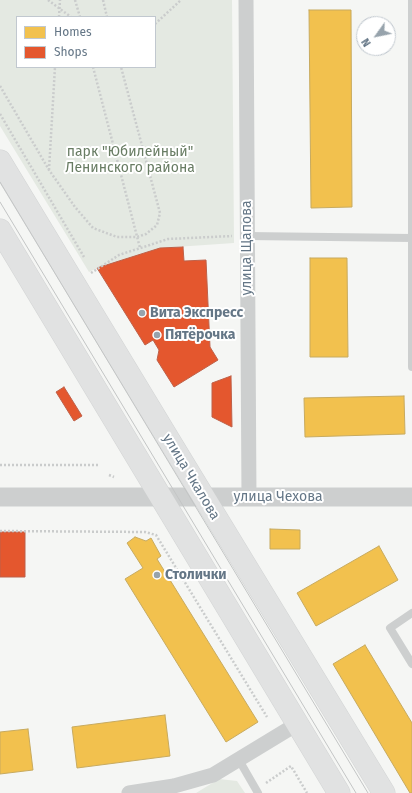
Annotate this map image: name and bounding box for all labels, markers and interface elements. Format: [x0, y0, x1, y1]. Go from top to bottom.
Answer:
legend [16, 16, 156, 68]
north arrow [356, 16, 396, 56]
text: Homes [54, 25, 92, 39]
text: N [359, 36, 374, 49]
text: Shops [54, 45, 87, 59]
park label: парк "Юбилейный" Ленинского района [65, 144, 195, 176]
street label: улица Щапова [239, 200, 255, 296]
place label: Вита Экспресс [150, 305, 243, 321]
marker: Вита Экспресс [137, 308, 147, 318]
place label: Пятёрочка [165, 327, 235, 343]
marker: Пятёрочка [152, 330, 162, 340]
street label: улица Чкалова [159, 431, 223, 523]
street label: улица Чехова [234, 489, 322, 505]
place label: Столички [165, 567, 227, 583]
marker: Столички [152, 570, 162, 580]

